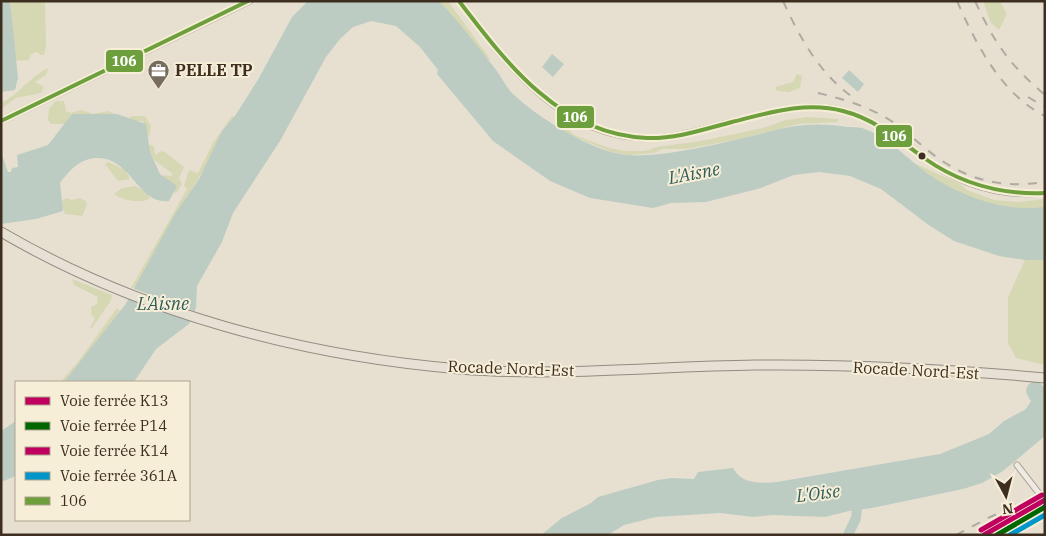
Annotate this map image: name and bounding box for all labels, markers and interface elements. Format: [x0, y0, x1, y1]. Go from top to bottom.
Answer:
line badge: 106 [105, 49, 144, 73]
text: 106 [111, 52, 137, 70]
office icon: PELLE TP [147, 58, 171, 89]
place label: PELLE TP [175, 60, 253, 80]
line badge: 106 [556, 105, 595, 129]
text: 106 [562, 108, 588, 126]
line badge: 106 [875, 124, 913, 148]
text: 106 [881, 127, 907, 145]
unlabelled marker [917, 151, 927, 161]
water label: L'Aisne [665, 157, 722, 189]
water label: L'Aisne [136, 292, 189, 315]
street label: Rocade Nord-Est [447, 356, 575, 380]
street label: Rocade Nord-Est [852, 357, 980, 383]
legend [15, 381, 190, 521]
text: Voie ferrée K13 [60, 391, 168, 410]
text: Voie ferrée P14 [60, 416, 167, 435]
text: Voie ferrée K14 [60, 441, 168, 460]
text: Voie ferrée 361A [60, 466, 178, 485]
north arrow [981, 471, 1031, 521]
water label: L'Oise [794, 479, 841, 507]
text: 106 [60, 491, 87, 510]
text: N [1001, 499, 1014, 519]

